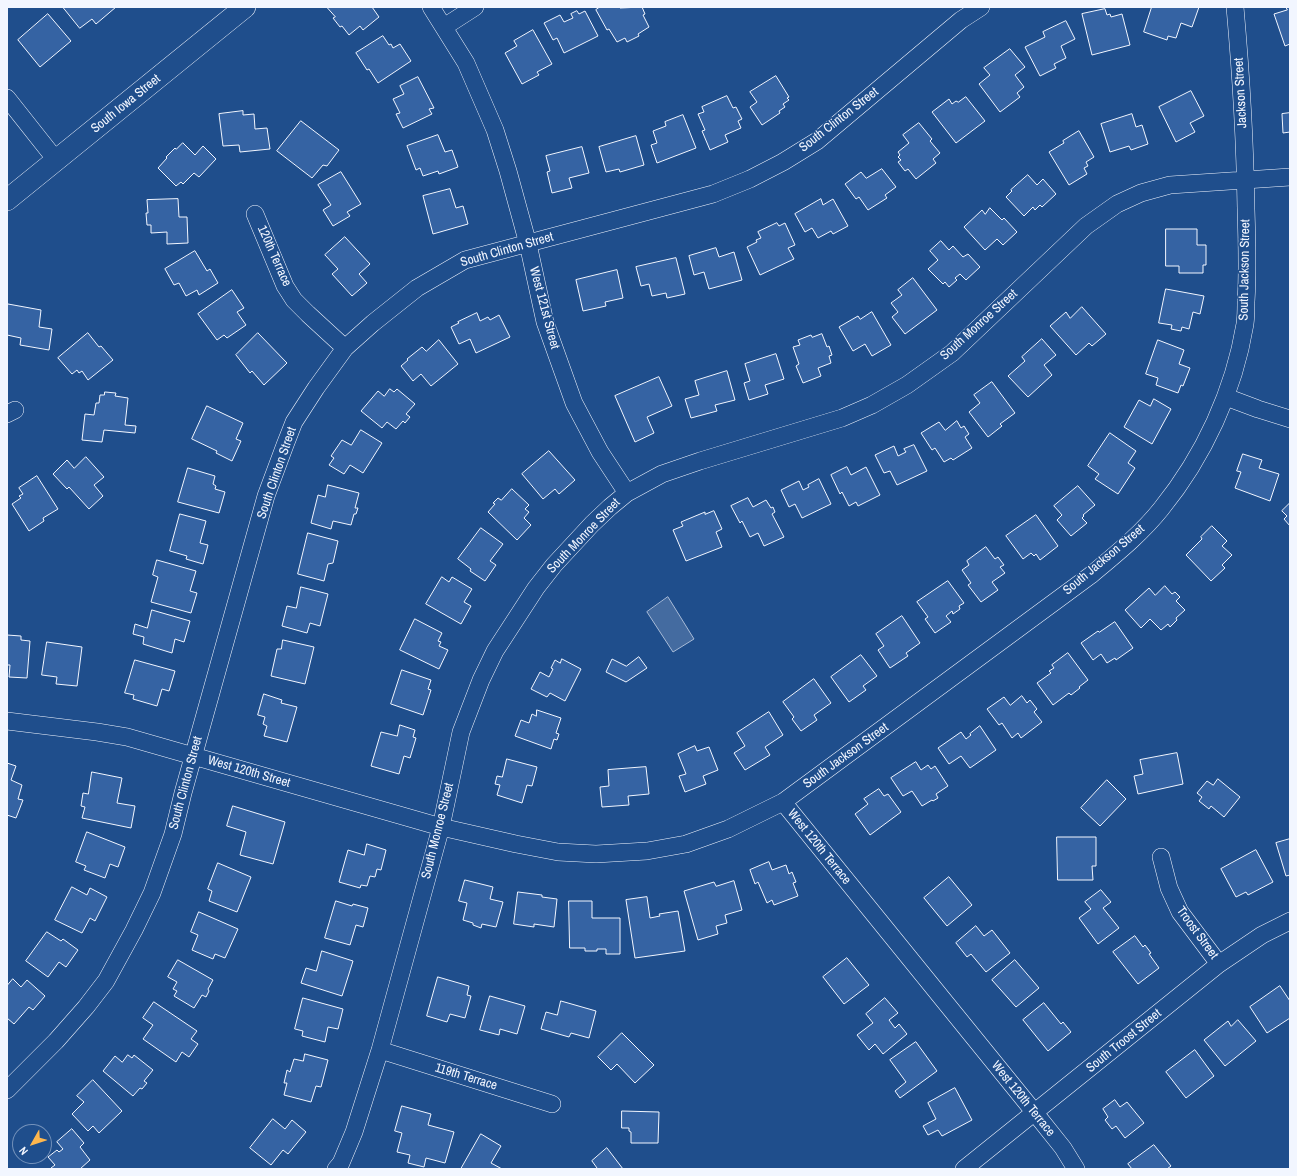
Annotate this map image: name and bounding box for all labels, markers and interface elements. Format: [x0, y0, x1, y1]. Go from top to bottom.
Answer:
street label: Jackson Street [1231, 57, 1251, 129]
street label: South Iowa Street [88, 71, 164, 137]
street label: South Clinton Street [796, 84, 882, 156]
street label: South Jackson Street [1236, 219, 1254, 321]
street label: 120th Terrace [254, 223, 294, 289]
street label: South Clinton Street [459, 229, 555, 271]
street label: West 121st Street [526, 265, 562, 351]
street label: South Monroe Street [937, 286, 1021, 364]
street label: South Clinton Street [254, 425, 300, 521]
street label: South Monroe Street [544, 495, 624, 577]
street label: South Jackson Street [1060, 521, 1148, 599]
street label: South Jackson Street [800, 720, 892, 792]
street label: South Clinton Street [166, 735, 206, 831]
street label: West 120th Street [206, 753, 292, 791]
street label: South Monroe Street [419, 781, 457, 881]
street label: West 120th Terrace [784, 806, 854, 888]
street label: Troost Street [1173, 904, 1221, 962]
street label: South Troost Street [1083, 1006, 1165, 1076]
street label: West 120th Terrace [988, 1058, 1058, 1140]
street label: 119th Terrace [433, 1060, 499, 1094]
north arrow [12, 1124, 52, 1164]
text: N [16, 1144, 31, 1158]

